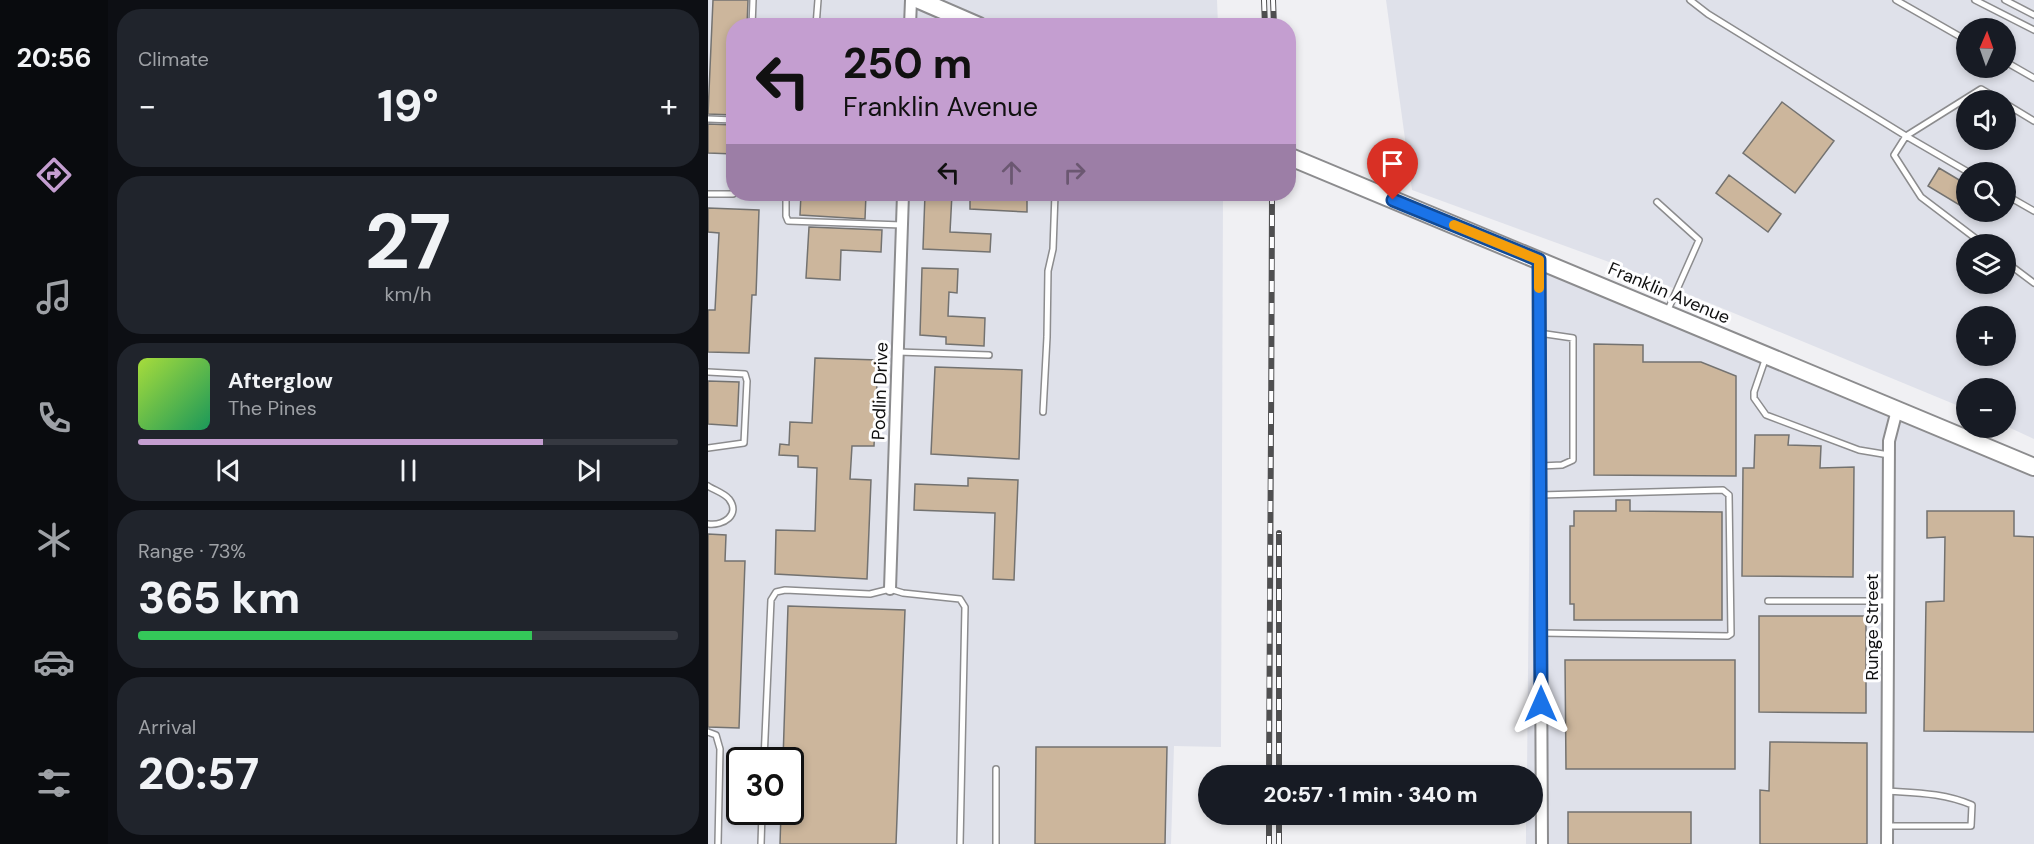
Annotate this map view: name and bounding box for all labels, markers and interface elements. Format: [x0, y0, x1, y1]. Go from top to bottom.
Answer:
north arrow [1956, 18, 2016, 78]
map controls [1956, 18, 2016, 438]
text: 250 m [843, 36, 972, 91]
text: 20:56 [16, 40, 92, 75]
icon: left [744, 42, 822, 120]
text: Climate [138, 46, 209, 72]
text: 19° [377, 76, 439, 135]
text: − [138, 84, 156, 127]
text: + [660, 84, 678, 127]
text: Franklin Avenue [843, 89, 1038, 124]
button: sound [1956, 90, 2016, 150]
pin [1367, 138, 1418, 200]
icon: arrive [1376, 147, 1409, 180]
icon: directions [33, 154, 75, 196]
icon: left [932, 156, 965, 189]
icon: ahead [995, 156, 1028, 189]
icon: right [1058, 156, 1091, 189]
button: search [1956, 162, 2016, 222]
text: 27 [365, 191, 451, 292]
button: layers [1956, 234, 2016, 294]
street label: Franklin Avenue [1604, 257, 1734, 329]
icon: music [33, 276, 75, 318]
text: km/h [384, 281, 432, 307]
button: + [1956, 306, 2016, 366]
street label: Podlin Drive [866, 342, 894, 440]
text: Afterglow [228, 366, 333, 395]
button: − [1956, 378, 2016, 438]
text: The Pines [228, 395, 317, 421]
icon: phone [33, 397, 75, 439]
icon: previous [212, 454, 245, 487]
icon: pause [392, 454, 425, 487]
icon: next [572, 454, 605, 487]
icon: climate [33, 519, 75, 561]
text: Range · 73% [138, 538, 246, 564]
text: 365 km [138, 568, 300, 627]
street label: Runge Street [1860, 573, 1884, 681]
icon: car [33, 641, 75, 683]
position arrow [1509, 672, 1573, 736]
text: Arrival [138, 714, 196, 740]
text: 20:57 [138, 744, 259, 803]
speed limit sign: 30 [726, 747, 804, 825]
icon: filters [33, 762, 75, 804]
text: 20:57 · 1 min · 340 m [1264, 780, 1477, 809]

